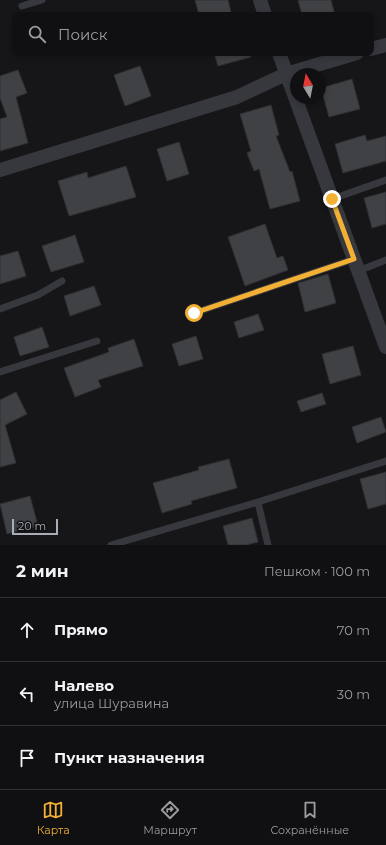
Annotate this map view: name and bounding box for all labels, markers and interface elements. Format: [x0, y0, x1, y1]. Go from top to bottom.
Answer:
search box [12, 12, 374, 56]
icon: search [26, 23, 48, 45]
text: Поиск [58, 25, 107, 44]
north arrow [290, 68, 326, 104]
route end [323, 190, 341, 208]
route start [185, 304, 203, 322]
scale bar [12, 517, 58, 536]
text: 20 m [18, 519, 46, 533]
text: 2 мин [16, 561, 69, 581]
text: Пешком · 100 m [264, 563, 370, 579]
icon: ahead [16, 619, 38, 641]
text: Прямо [54, 620, 108, 639]
text: 70 m [337, 622, 370, 638]
text: Налево [54, 676, 114, 695]
icon: left [16, 683, 38, 705]
text: 30 m [337, 686, 370, 702]
text: улица Шуравина [54, 695, 169, 711]
icon: arrive [16, 747, 38, 769]
text: Пункт назначения [54, 748, 205, 767]
tab: Карта [37, 799, 70, 837]
tab: Маршрут [143, 799, 197, 837]
tab: Сохранённые [270, 799, 349, 837]

